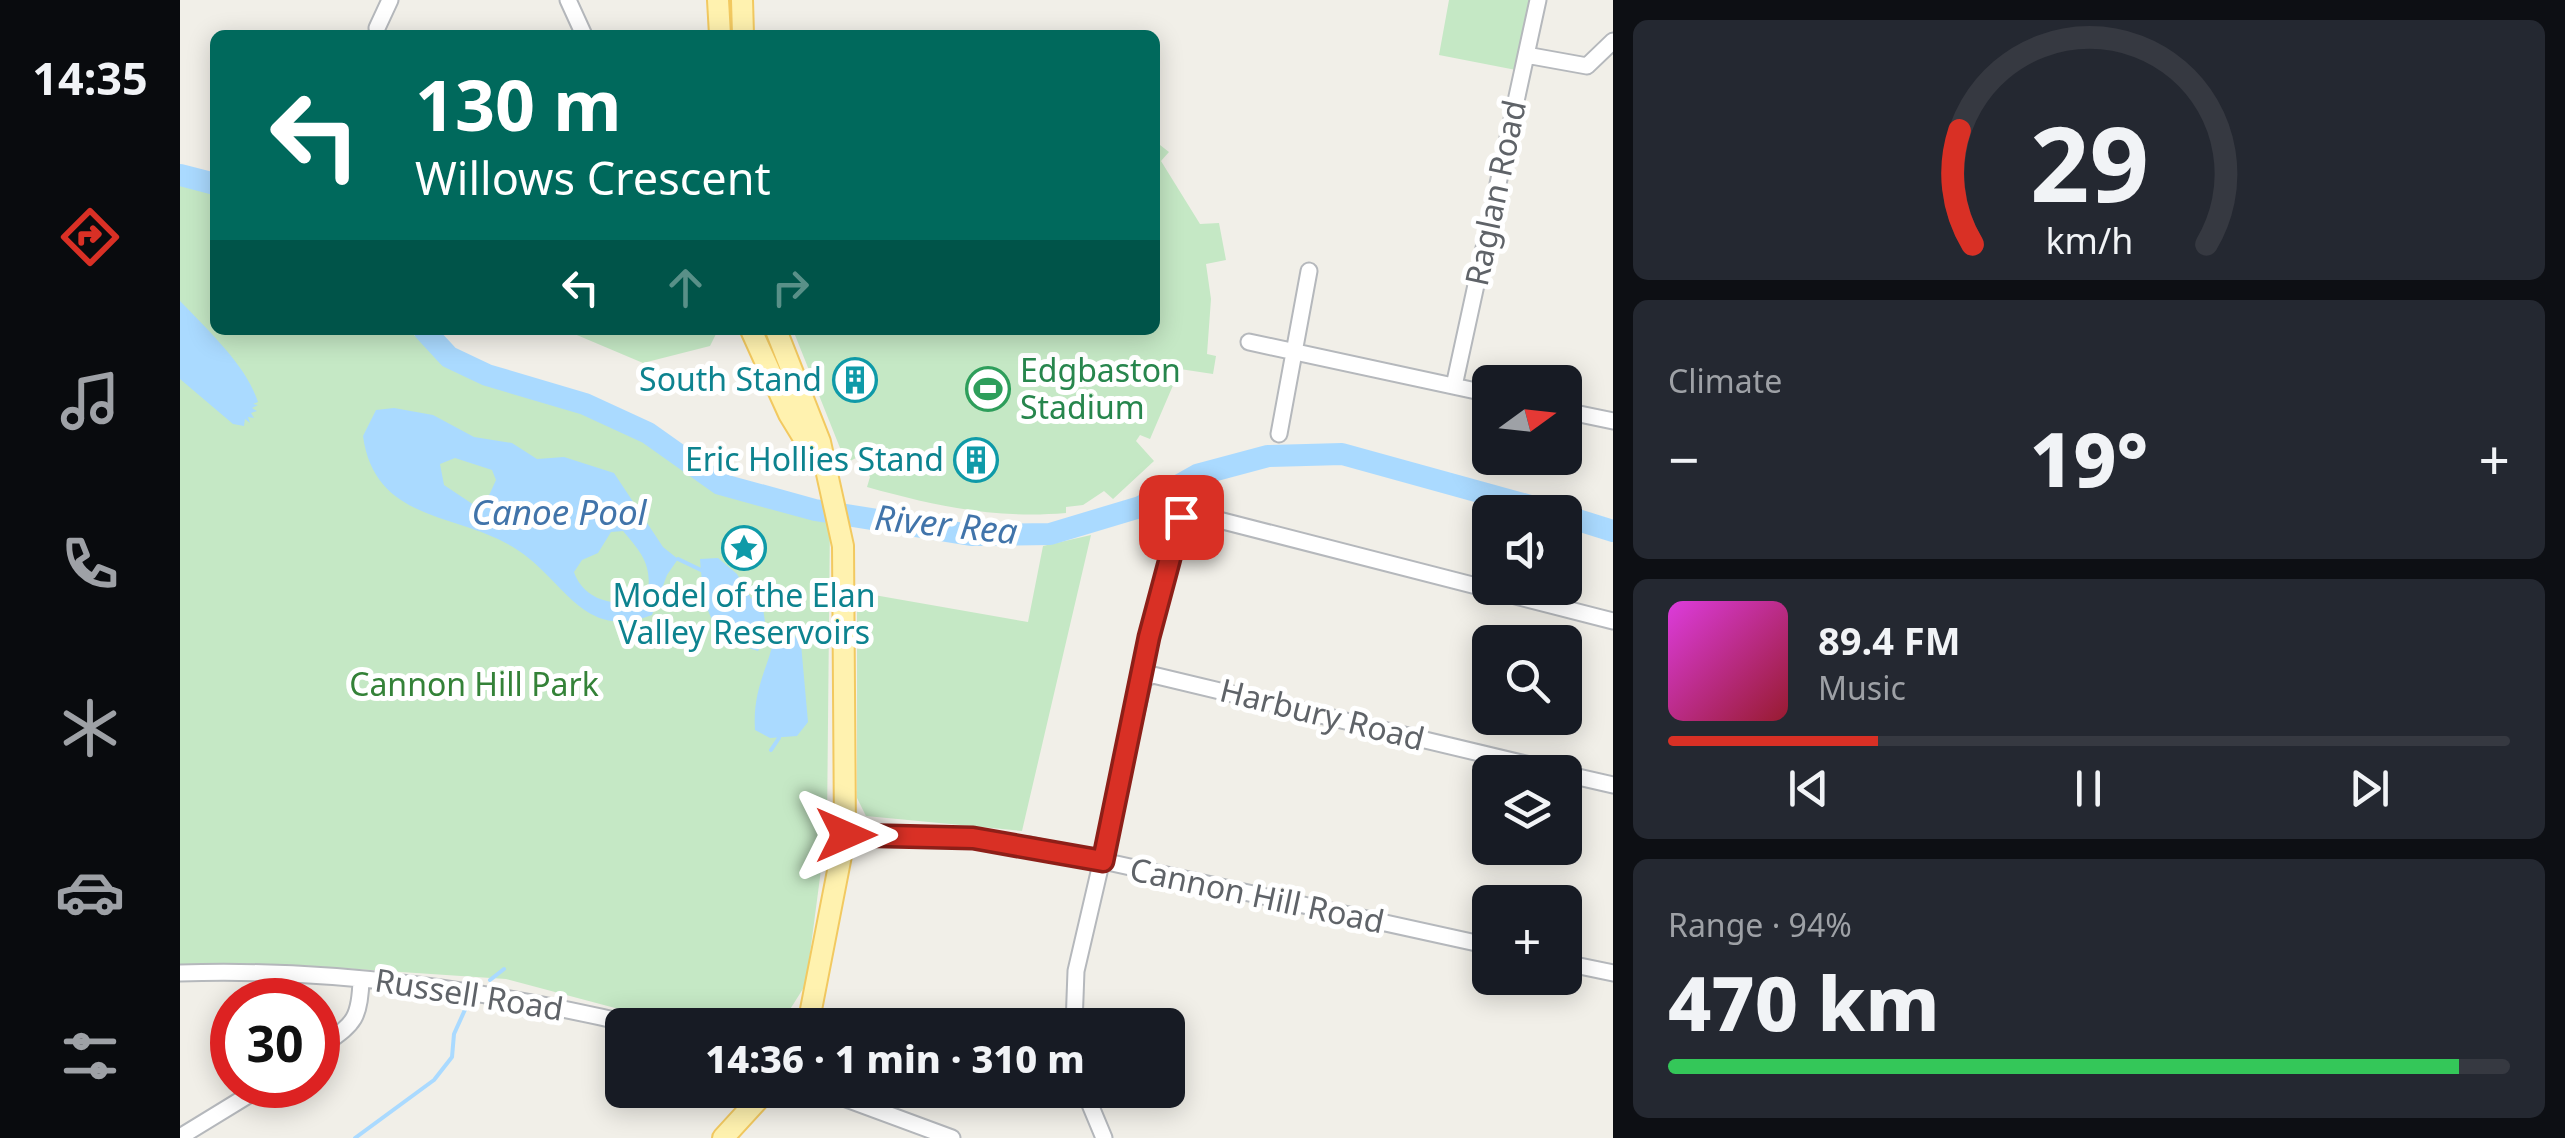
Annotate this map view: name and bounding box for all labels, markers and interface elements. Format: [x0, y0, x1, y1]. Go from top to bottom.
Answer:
text: 14:35 [32, 47, 148, 108]
text: 130 m [415, 56, 622, 152]
icon: left [250, 70, 380, 200]
text: 29 [2030, 91, 2148, 232]
street label: Raglan Road [1454, 96, 1535, 289]
text: Willows Crescent [415, 147, 771, 208]
icon: directions [55, 202, 125, 272]
text: km/h [2045, 216, 2133, 264]
icon: left [553, 260, 608, 315]
icon: ahead [658, 260, 713, 315]
icon: right [763, 260, 818, 315]
place label: Edgbaston Stadium [1020, 348, 1181, 428]
place label: South Stand [639, 357, 822, 400]
building icon: South Stand [832, 357, 878, 403]
text: Climate [1668, 359, 1782, 402]
north arrow [1472, 365, 1582, 475]
map controls [1472, 365, 1582, 995]
icon: music [55, 366, 125, 436]
sports icon: Edgbaston Stadium [965, 366, 1011, 412]
text: 19° [2030, 407, 2148, 509]
text: − [1668, 421, 1699, 496]
text: + [2479, 421, 2510, 496]
place label: Eric Hollies Stand [685, 437, 944, 480]
building icon: Eric Hollies Stand [953, 437, 999, 483]
pin [1139, 475, 1224, 560]
water label: Canoe Pool [471, 488, 648, 535]
icon: arrive [1154, 490, 1209, 545]
water label: River Rea [872, 493, 1020, 554]
button: sound [1472, 495, 1582, 605]
place icon: Model of the Elan Valley Reservoirs [721, 525, 767, 571]
icon: phone [55, 529, 125, 599]
place label: Model of the Elan Valley Reservoirs [613, 573, 875, 653]
text: 89.4 FM [1818, 614, 1960, 666]
button: search [1472, 625, 1582, 735]
park label: Cannon Hill Park [349, 662, 599, 705]
text: Music [1818, 666, 1906, 709]
street label: Harbury Road [1216, 667, 1429, 760]
icon: climate [55, 693, 125, 763]
button: layers [1472, 755, 1582, 865]
icon: previous [1781, 761, 1836, 816]
icon: pause [2061, 761, 2116, 816]
icon: next [2342, 761, 2397, 816]
position arrow [794, 783, 898, 887]
street label: Cannon Hill Road [1126, 847, 1388, 942]
icon: car [55, 857, 125, 927]
button: + [1472, 885, 1582, 995]
text: Range · 94% [1668, 903, 1852, 946]
text: 470 km [1668, 951, 1939, 1053]
street label: Russell Road [372, 957, 566, 1030]
speed limit sign: 30 [210, 978, 340, 1108]
icon: filters [55, 1021, 125, 1091]
text: 14:36 · 1 min · 310 m [705, 1032, 1085, 1084]

